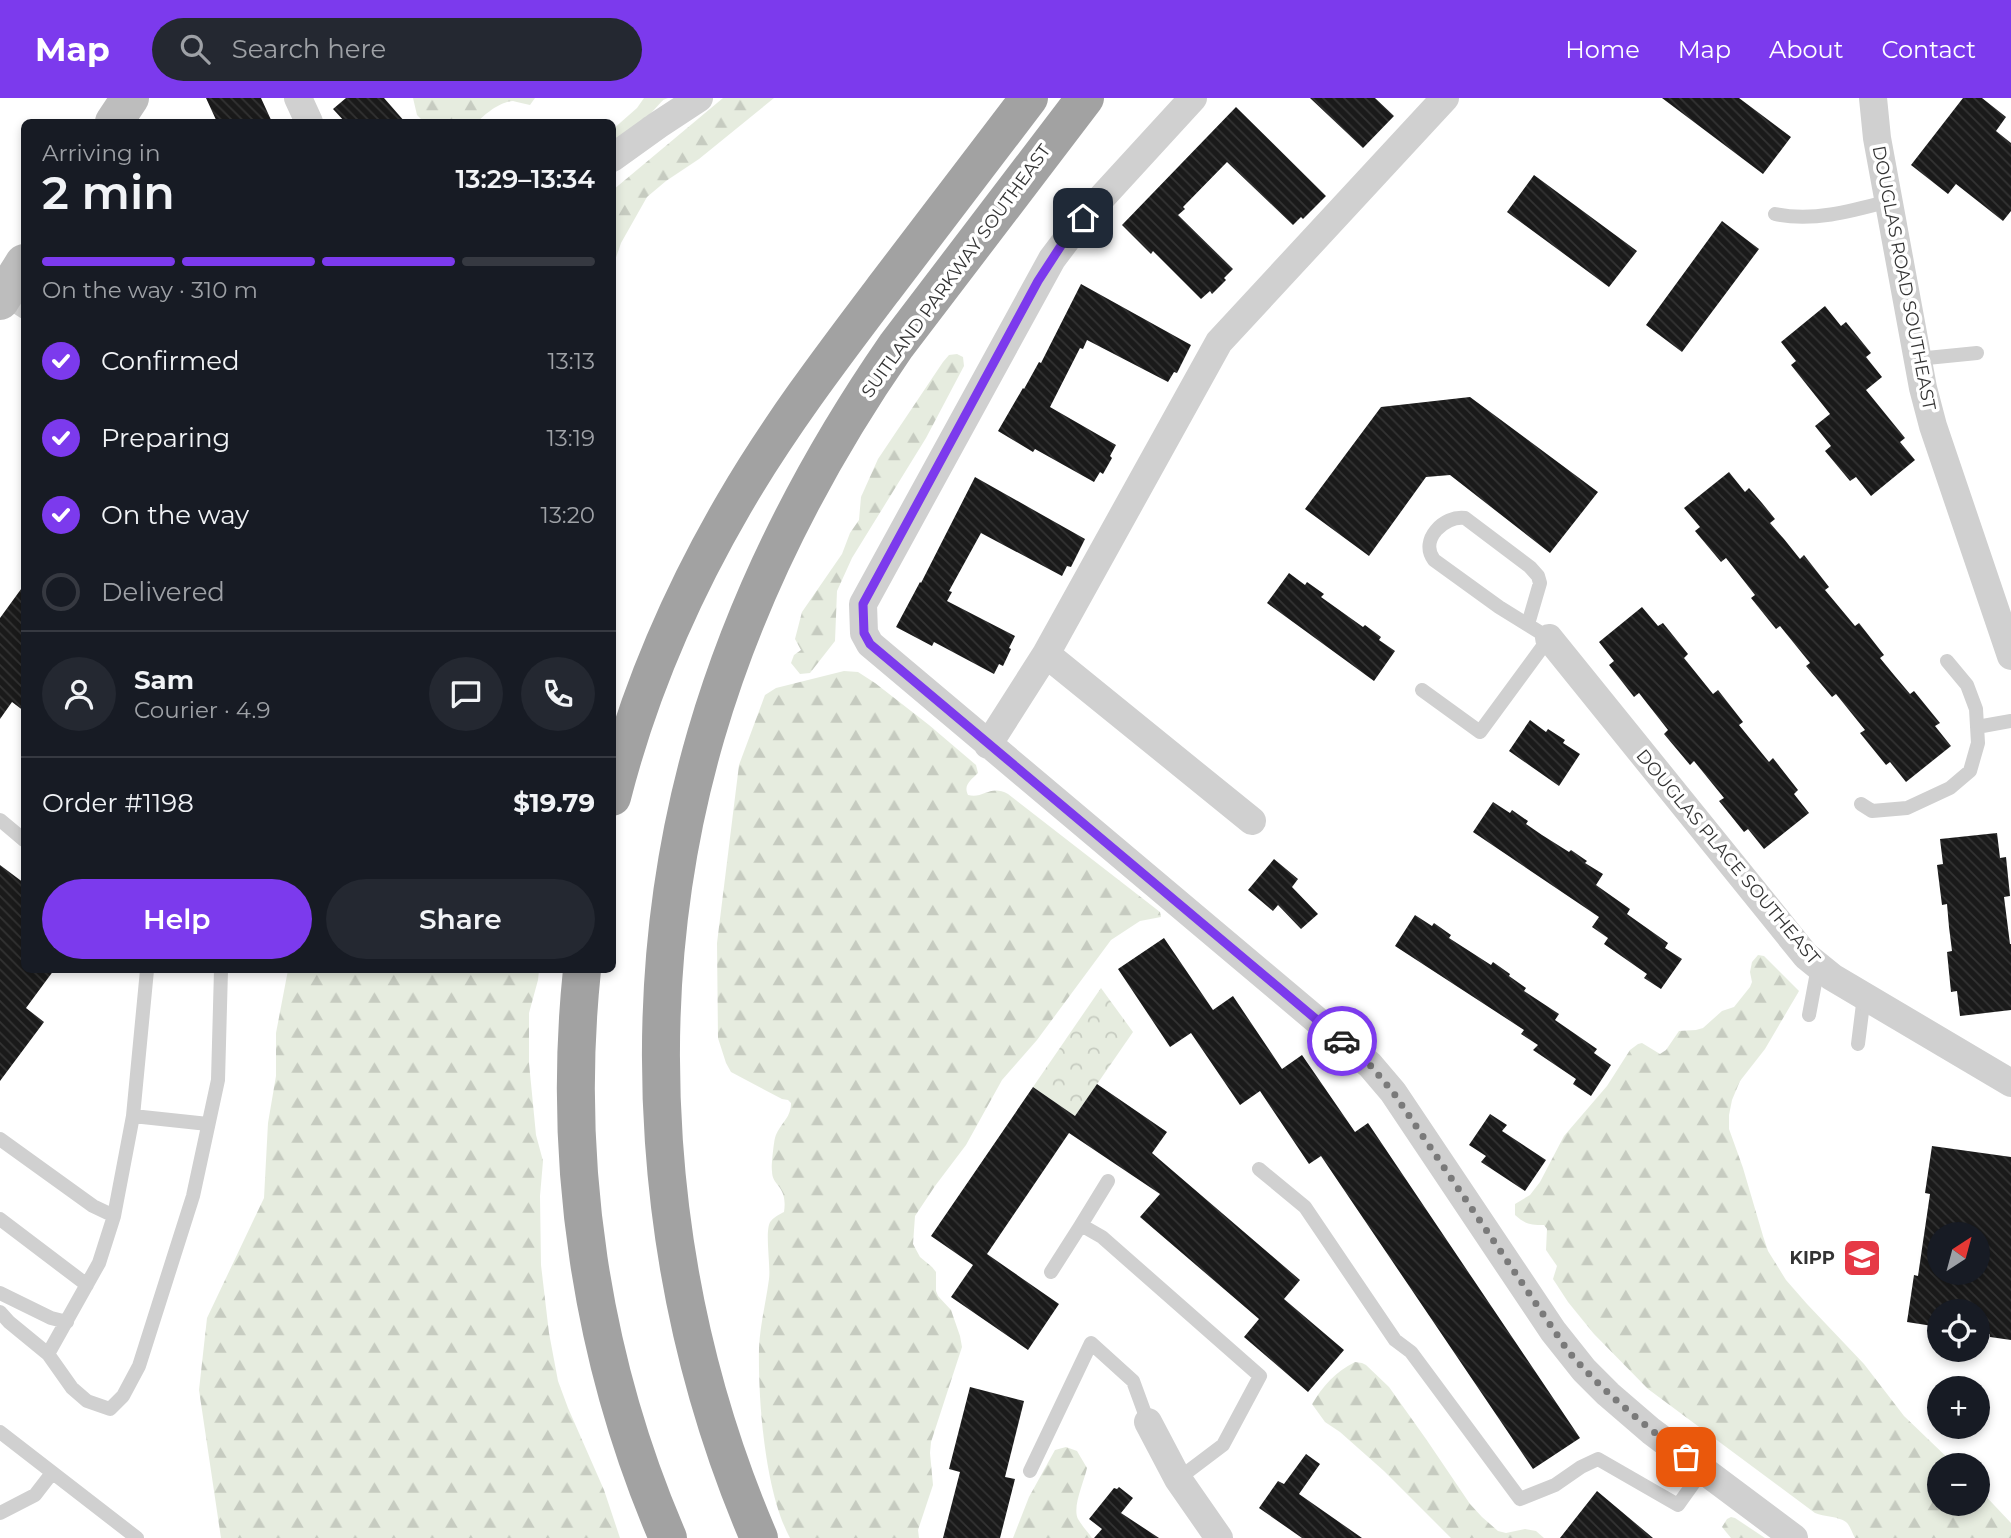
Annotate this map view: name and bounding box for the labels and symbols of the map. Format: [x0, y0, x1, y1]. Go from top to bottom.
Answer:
street label: SUITLAND PARKWAY SOUTHEAST [857, 139, 1056, 402]
street label: DOUGLAS ROAD SOUTHEAST [1868, 144, 1941, 413]
pin [1053, 188, 1113, 248]
street label: DOUGLAS PLACE SOUTHEAST [1631, 745, 1825, 970]
courier [1307, 1006, 1377, 1076]
north arrow [1927, 1222, 1990, 1284]
school or university icon: KIPP [1841, 1237, 1883, 1279]
place label: KIPP [1790, 1247, 1835, 1269]
pin [1656, 1427, 1716, 1487]

